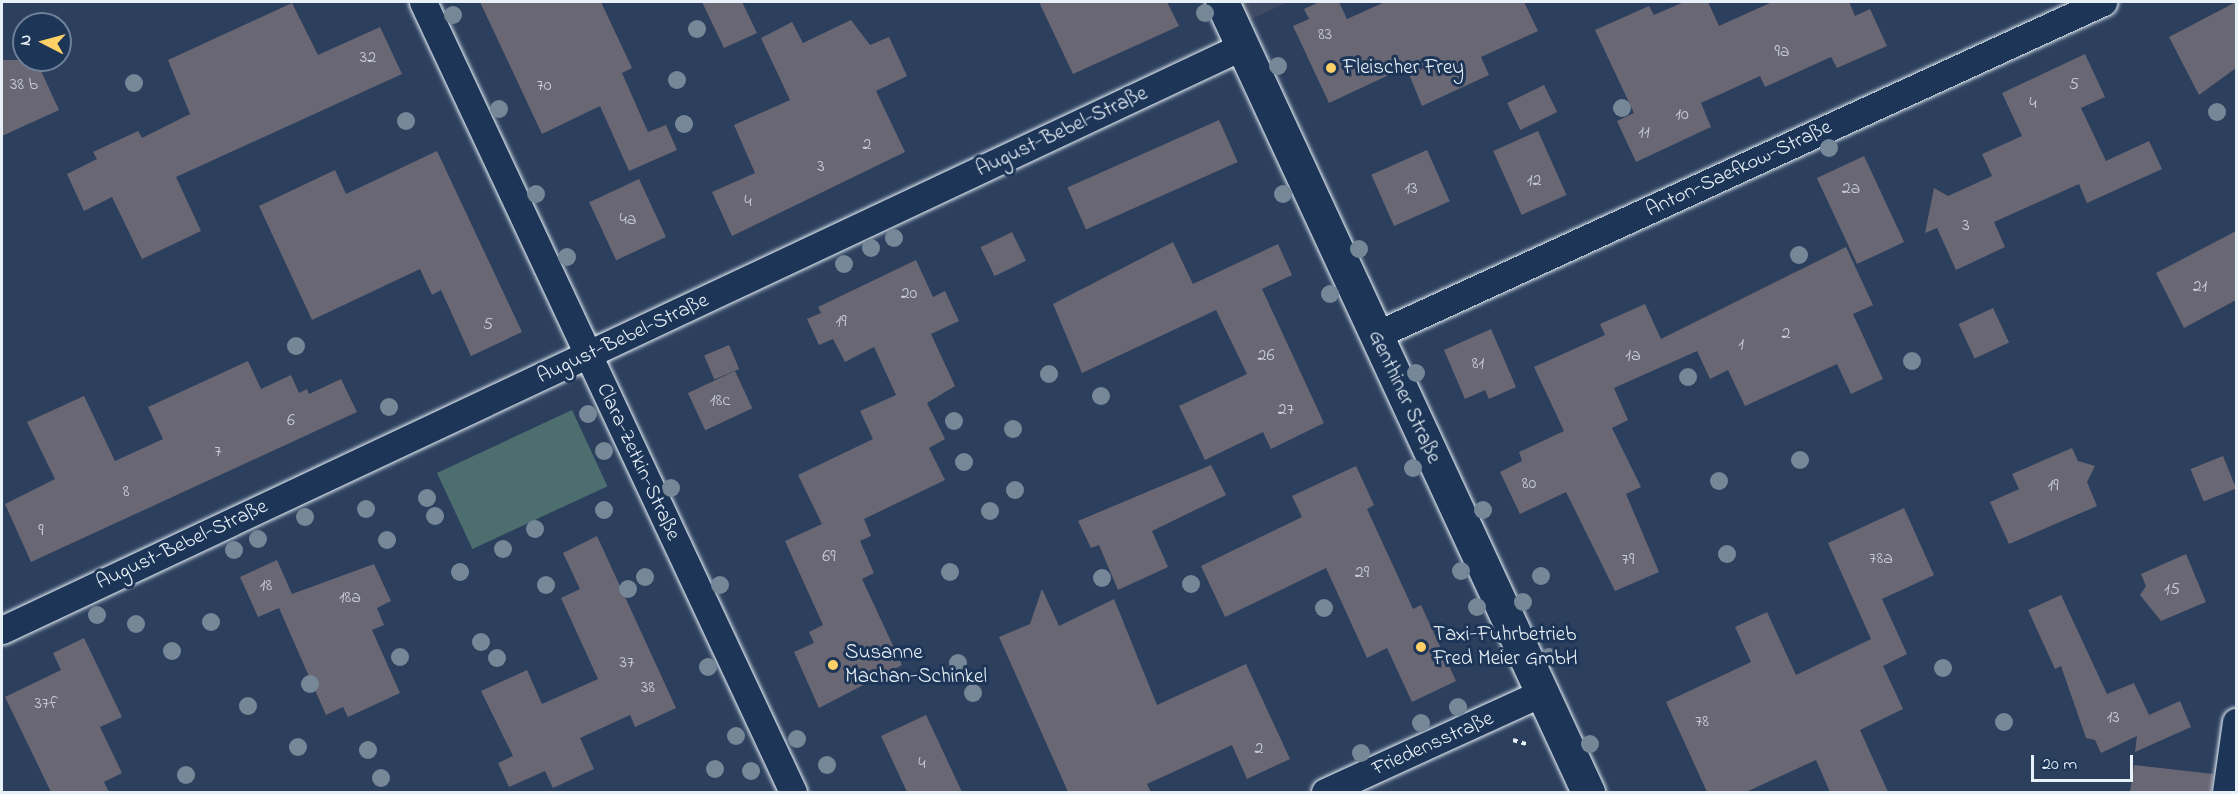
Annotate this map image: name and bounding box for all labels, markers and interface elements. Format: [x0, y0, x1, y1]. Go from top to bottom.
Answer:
north arrow [12, 12, 72, 72]
house number: 83 [1318, 24, 1332, 46]
text: N [14, 34, 39, 47]
house number: 9a [1774, 41, 1790, 63]
house number: 32 [360, 47, 376, 69]
place label: Fleischer Frey [1343, 55, 1464, 81]
marker: Fleischer Frey [1324, 61, 1338, 75]
house number: 38 b [10, 74, 38, 96]
house number: 5 [2069, 74, 2079, 96]
house number: 70 [536, 75, 552, 97]
street label: August-Bebel-Straße [972, 81, 1152, 183]
house number: 4 [2029, 93, 2037, 115]
house number: 10 [1675, 104, 1689, 126]
street label: Anton-Saefkow-Straße [1642, 115, 1836, 223]
house number: 11 [1638, 122, 1650, 144]
house number: 2 [863, 134, 871, 156]
house number: 3 [817, 156, 825, 178]
house number: 12 [1527, 170, 1541, 192]
house number: 13 [1404, 178, 1418, 200]
house number: 2a [1842, 178, 1860, 200]
house number: 4 [744, 191, 752, 213]
house number: 4a [619, 209, 637, 231]
house number: 3 [1962, 215, 1970, 237]
house number: 21 [2193, 276, 2207, 298]
house number: 20 [901, 283, 917, 305]
street label: August-Bebel-Straße [533, 288, 713, 390]
house number: 19 [835, 311, 847, 333]
house number: 5 [483, 314, 493, 336]
house number: 2 [1782, 323, 1790, 345]
street label: Genthiner Straße [1362, 326, 1446, 468]
house number: 1 [1738, 334, 1744, 356]
house number: 26 [1258, 345, 1274, 367]
house number: 1a [1625, 345, 1641, 367]
house number: 81 [1472, 353, 1484, 375]
street label: Clara-Zetkin-Straße [591, 379, 685, 545]
house number: 18c [710, 390, 730, 412]
house number: 27 [1278, 399, 1294, 421]
house number: 6 [287, 410, 295, 432]
house number: 7 [214, 441, 222, 463]
house number: 80 [1522, 473, 1536, 495]
house number: 19 [2047, 475, 2059, 497]
house number: 8 [123, 481, 129, 503]
street label: August-Bebel-Straße [92, 494, 272, 596]
house number: 9 [38, 520, 44, 542]
house number: 69 [822, 546, 836, 568]
house number: 78a [1869, 548, 1893, 570]
house number: 79 [1622, 549, 1634, 571]
house number: 29 [1355, 562, 1369, 584]
house number: 18 [260, 575, 272, 597]
house number: 15 [2164, 579, 2180, 601]
house number: 18a [339, 587, 361, 609]
place label: Taxi-Fuhrbetrieb Fred Meier GmbH [1433, 622, 1578, 672]
place label: Susanne Machan-Schinkel [845, 640, 987, 690]
marker: Taxi-Fuhrbetrieb Fred Meier GmbH [1414, 640, 1428, 654]
house number: 37 [620, 652, 634, 674]
marker: Susanne Machan-Schinkel [826, 658, 840, 672]
house number: 38 [641, 677, 655, 699]
house number: 37f [34, 693, 58, 715]
street label: Friedensstraße [1369, 706, 1497, 782]
house number: 13 [2106, 707, 2120, 729]
house number: 78 [1695, 711, 1709, 733]
house number: 2 [1255, 738, 1263, 760]
scale bar [2034, 743, 2136, 781]
text: 20 m [2042, 752, 2077, 778]
house number: 4 [918, 753, 926, 775]

